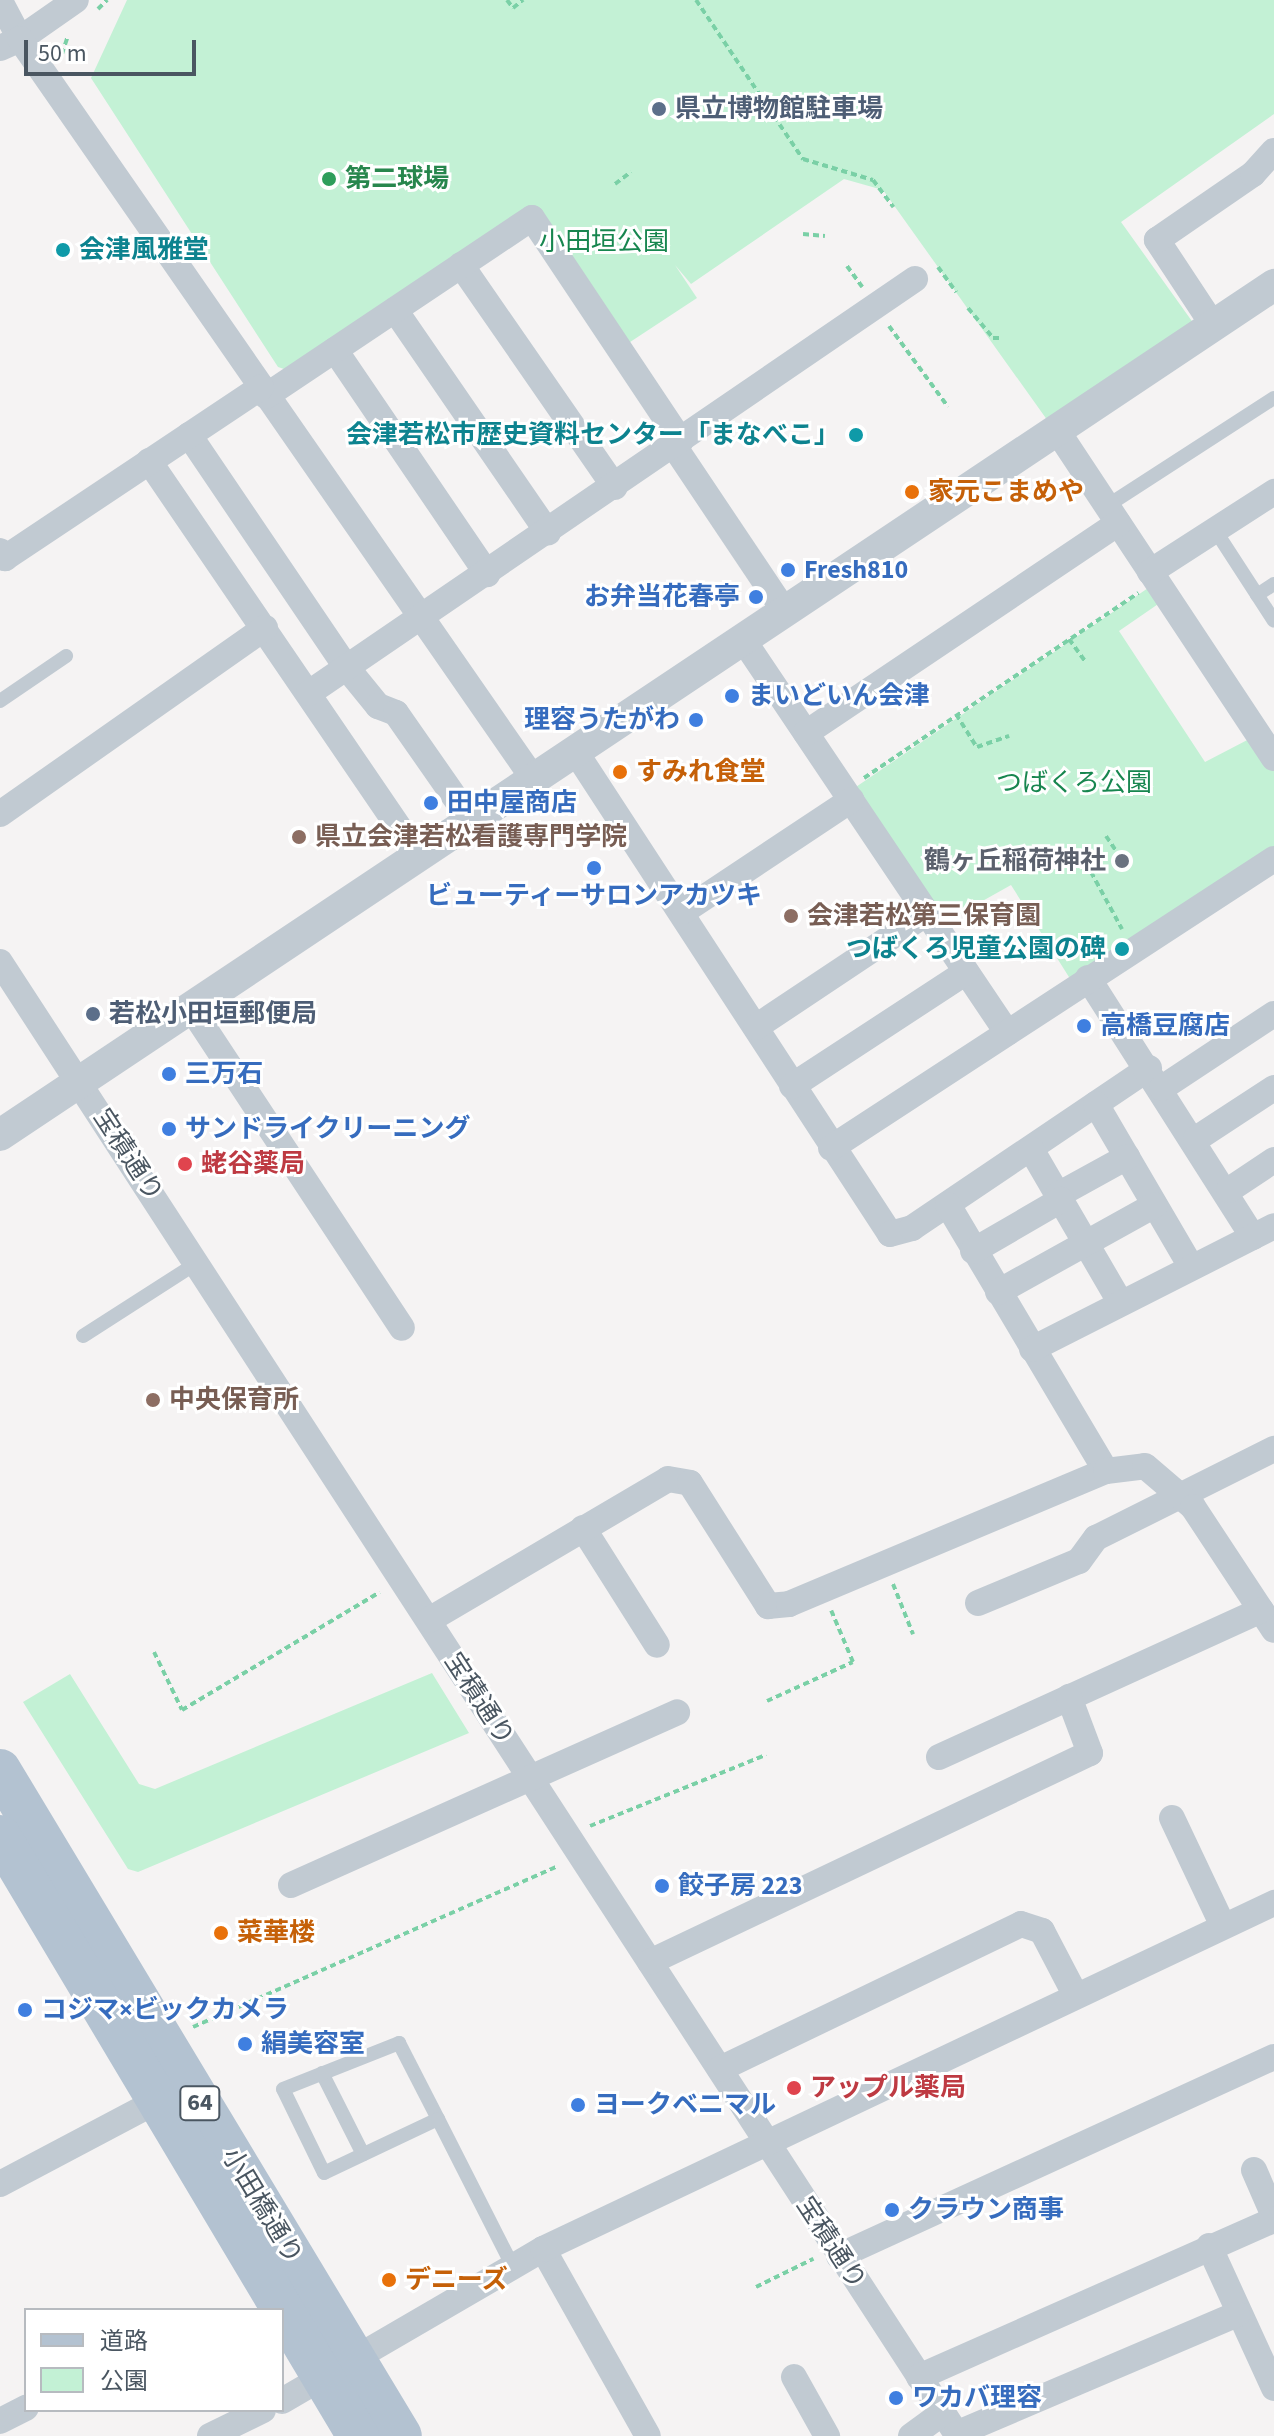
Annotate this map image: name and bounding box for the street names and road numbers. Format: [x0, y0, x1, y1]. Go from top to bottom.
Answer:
street label: 宝積通り [87, 1103, 169, 1207]
street label: 宝積通り [438, 1647, 520, 1751]
road number: 64 [178, 2083, 222, 2123]
street label: 小田橋通り [215, 2142, 309, 2270]
street label: 宝積通り [790, 2191, 872, 2295]

